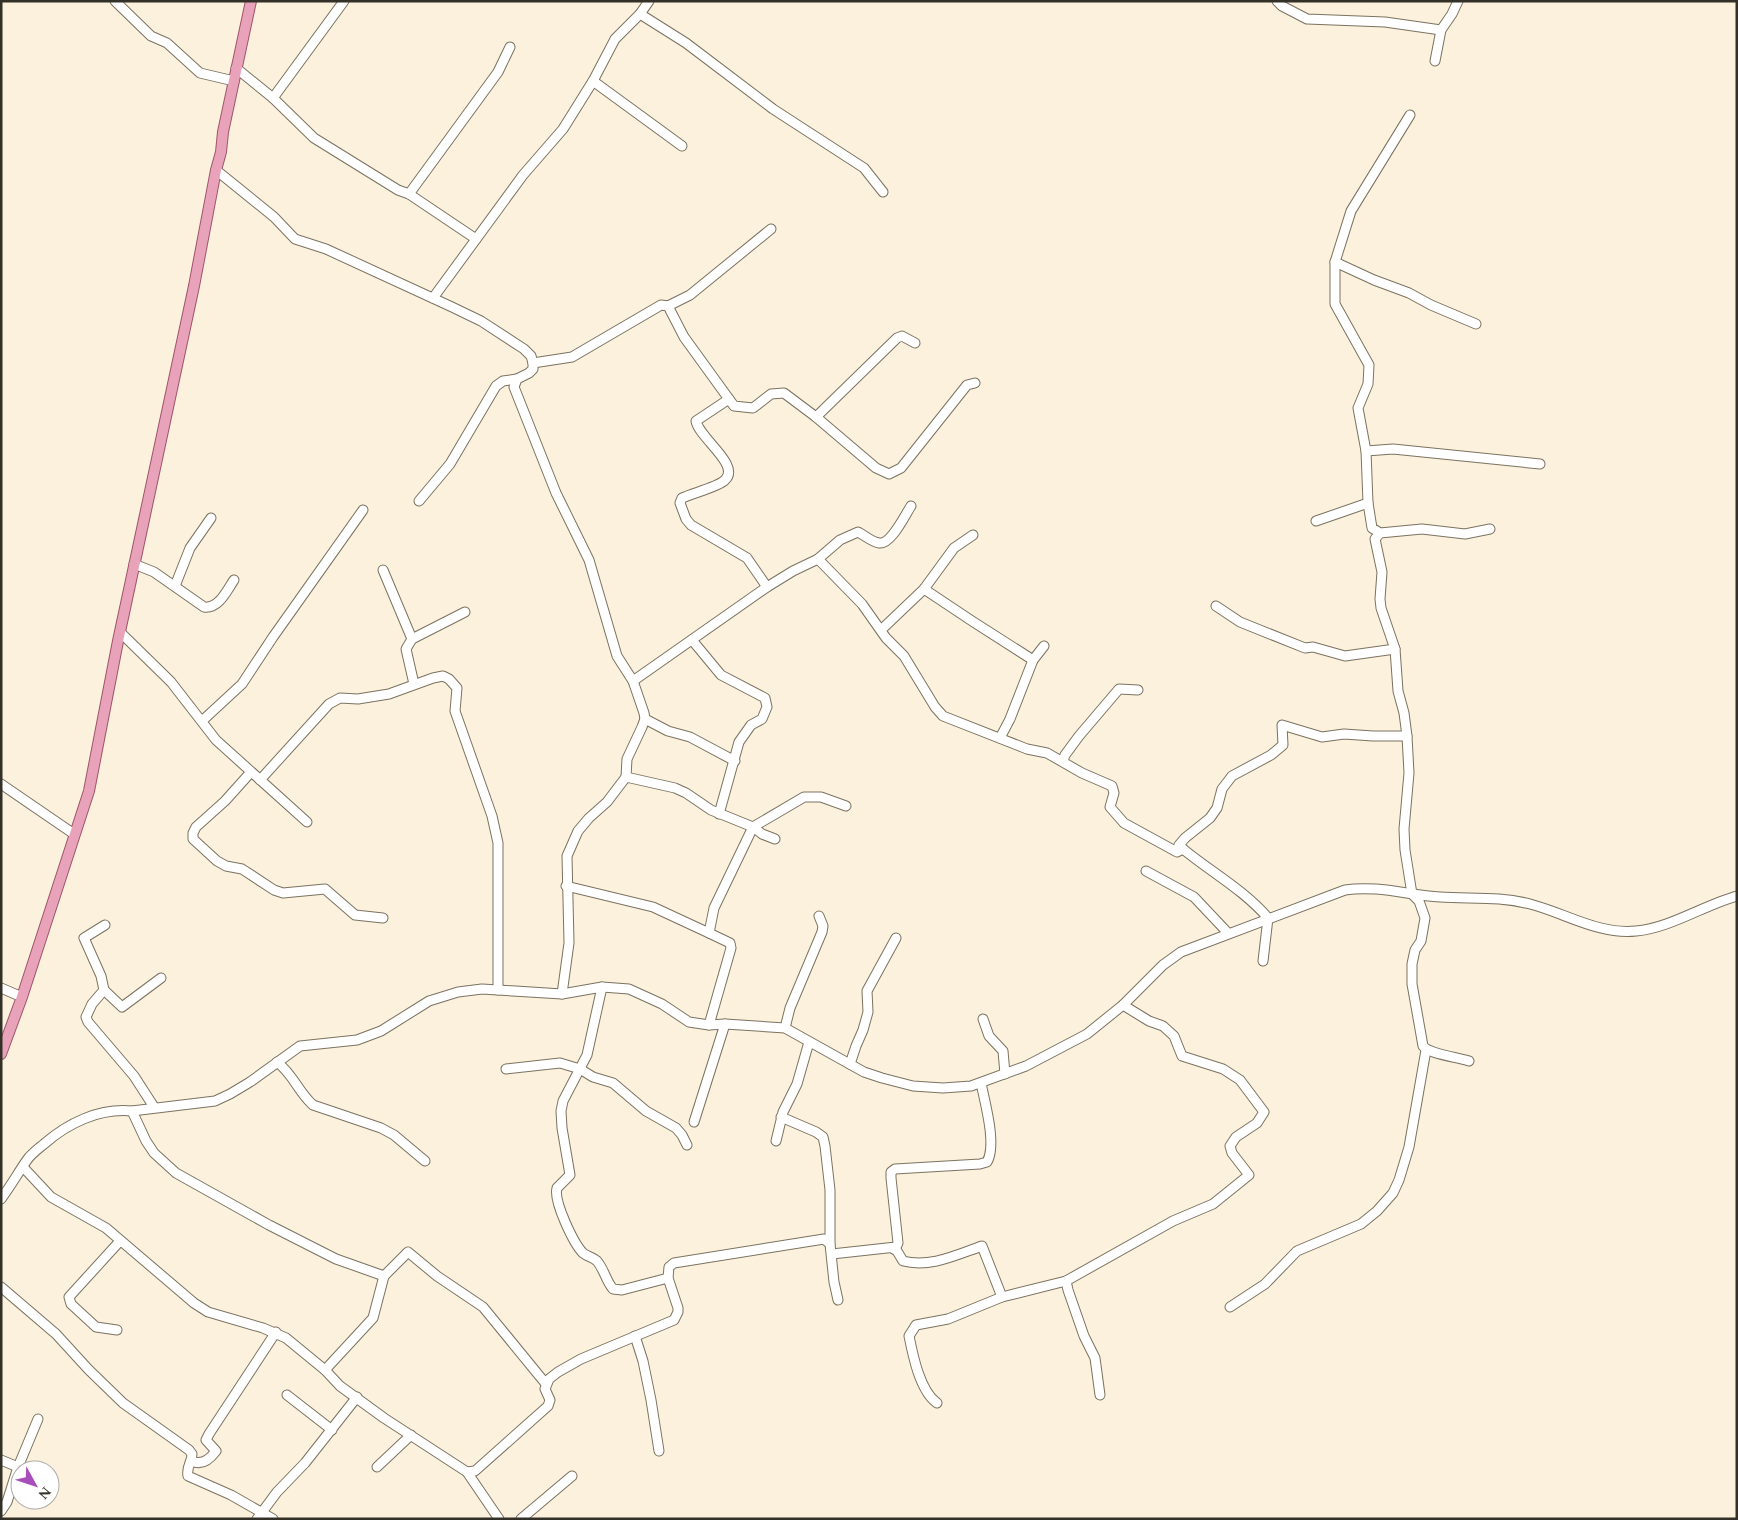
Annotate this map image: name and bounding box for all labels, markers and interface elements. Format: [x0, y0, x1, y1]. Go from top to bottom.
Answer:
north arrow [10, 1460, 60, 1510]
text: N [33, 1482, 56, 1504]

